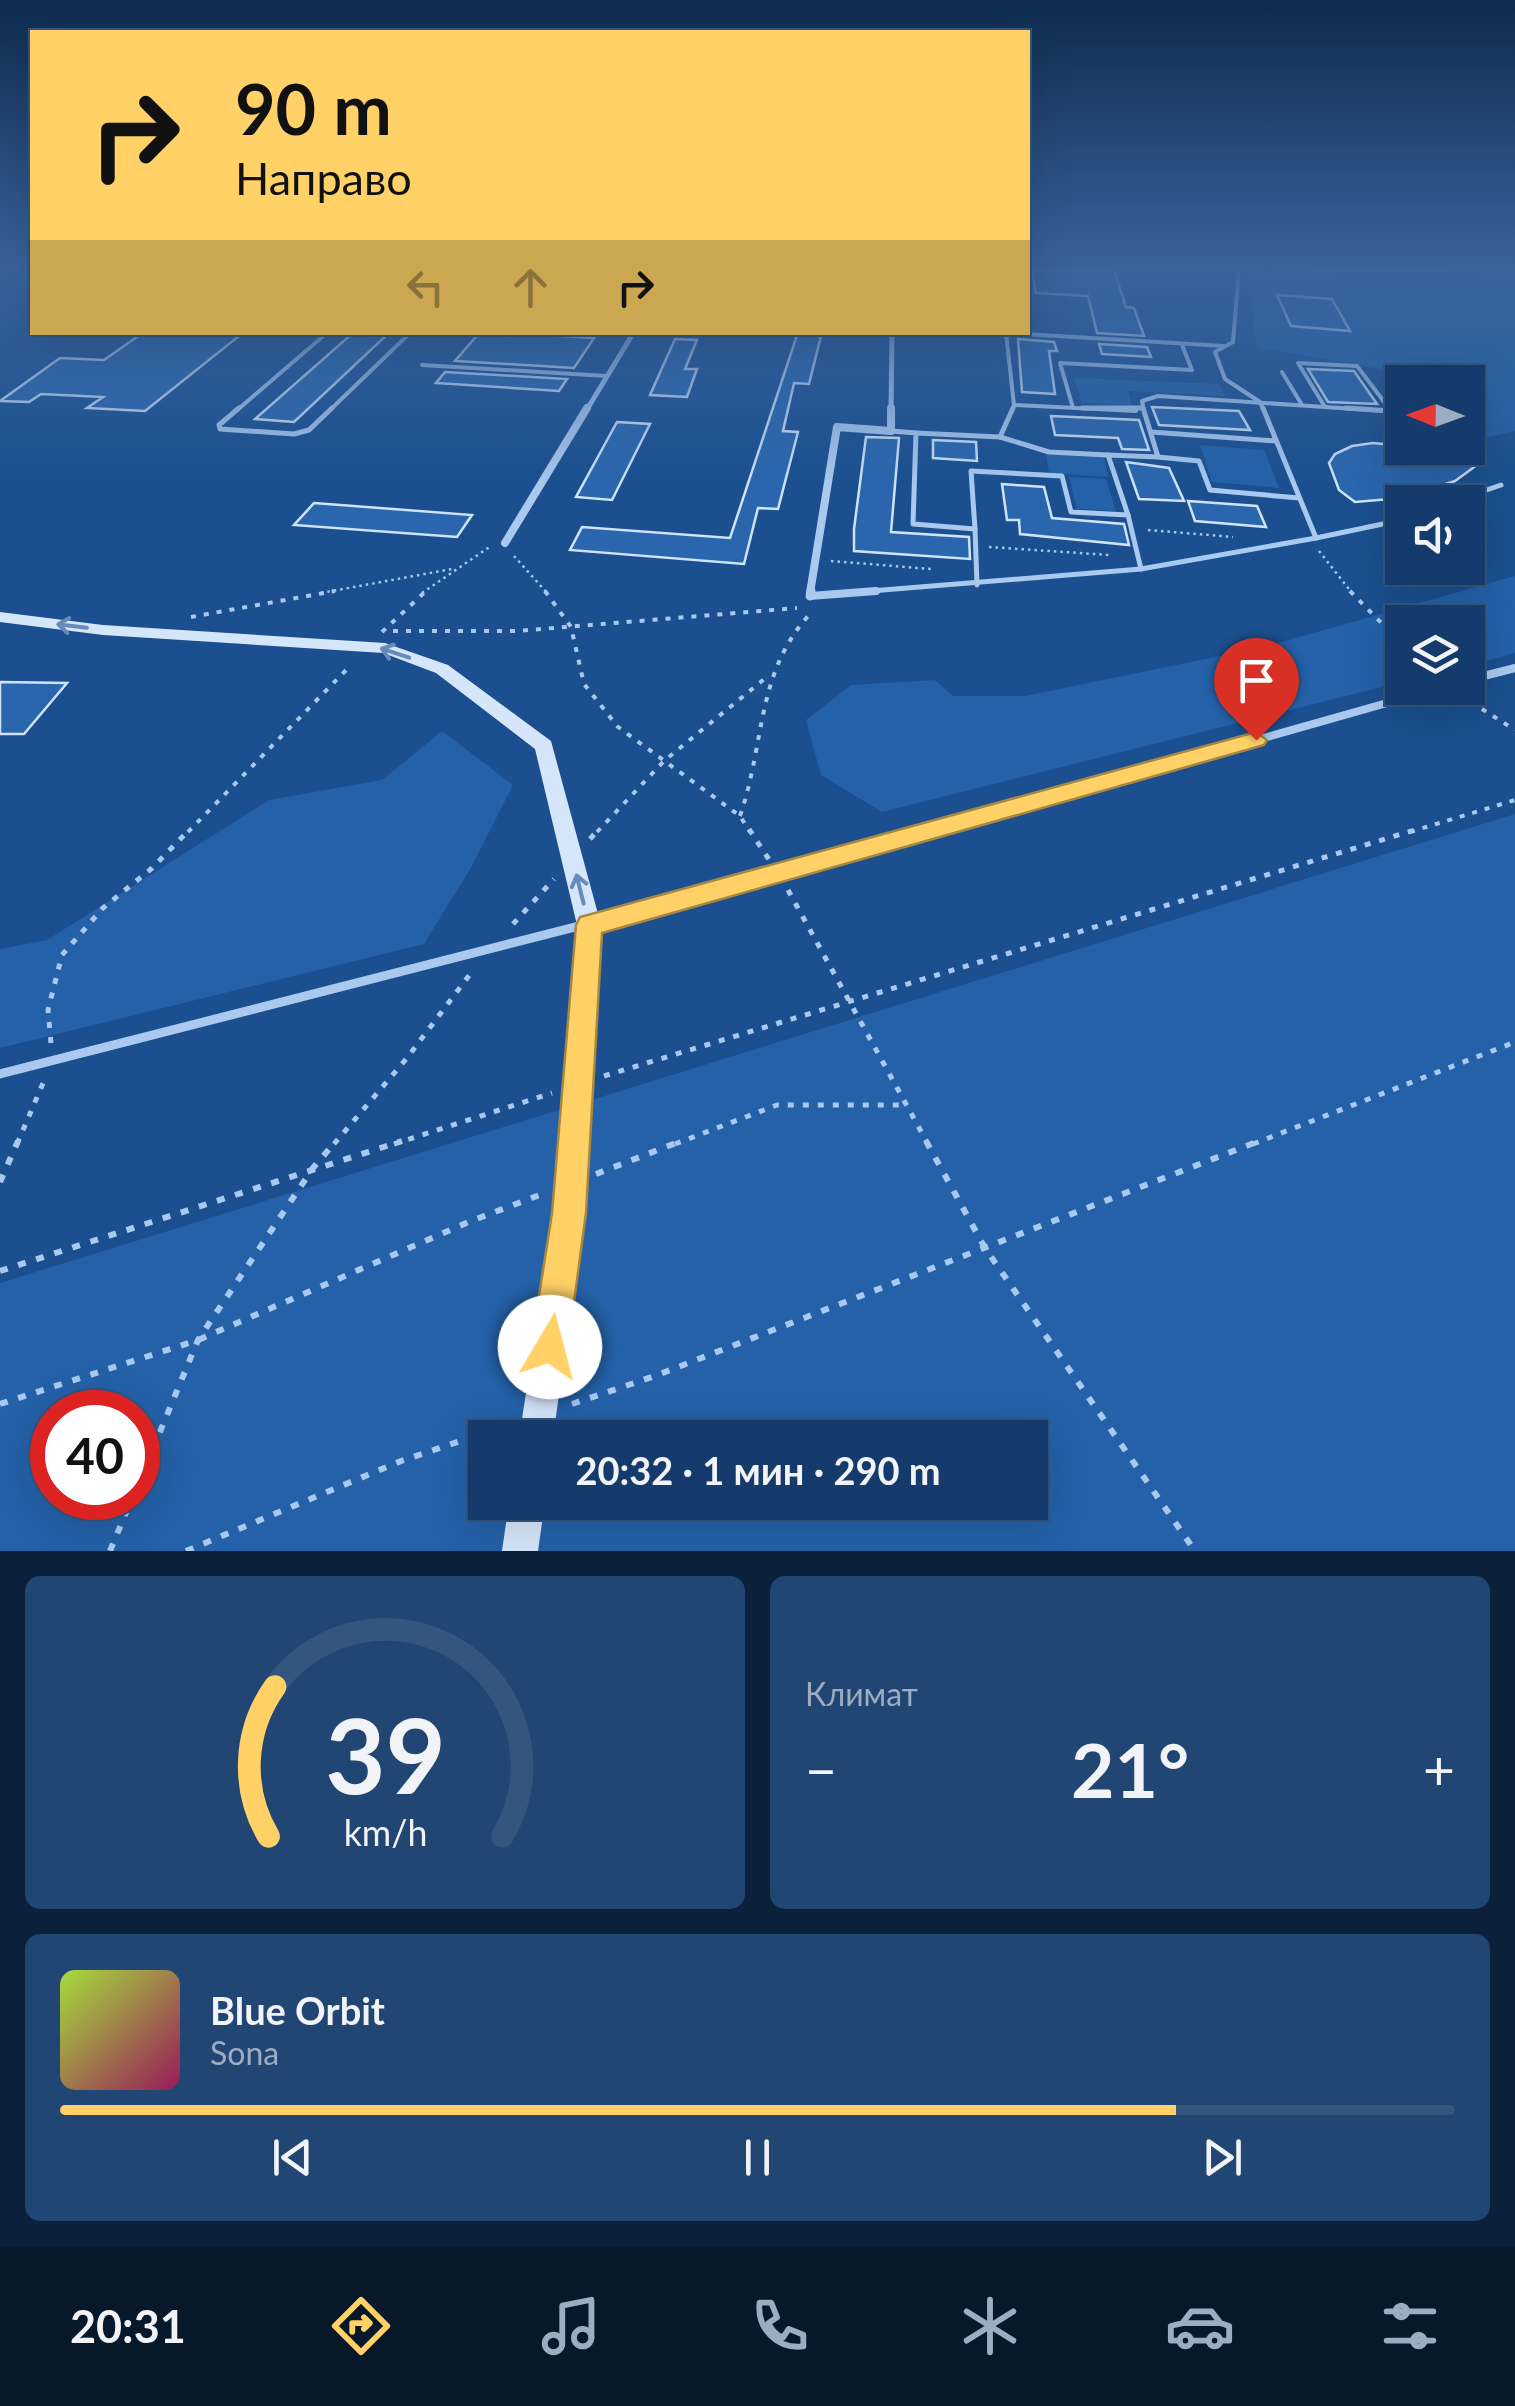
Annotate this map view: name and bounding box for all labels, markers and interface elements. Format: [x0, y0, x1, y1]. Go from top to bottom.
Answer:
text: 90 m [235, 66, 392, 150]
icon: right [70, 70, 200, 200]
text: Направо [235, 151, 412, 205]
icon: left [398, 260, 453, 315]
icon: ahead [503, 260, 558, 315]
icon: right [608, 260, 663, 315]
north arrow [1385, 365, 1485, 465]
map controls [1385, 365, 1485, 705]
button: sound [1385, 485, 1485, 585]
button: layers [1385, 605, 1485, 705]
one-way arrow [56, 617, 89, 635]
pin [1214, 638, 1299, 741]
one-way arrow [380, 642, 412, 660]
icon: arrive [1229, 653, 1284, 708]
one-way arrow [570, 874, 588, 906]
position arrow [498, 1295, 602, 1399]
speed limit sign: 40 [30, 1390, 160, 1520]
text: 20:32 · 1 мин · 290 m [575, 1447, 941, 1493]
text: Климат [805, 1674, 918, 1713]
text: 39 [325, 1691, 445, 1816]
text: 21° [1071, 1724, 1189, 1814]
text: − [805, 1736, 837, 1802]
text: + [1423, 1736, 1455, 1802]
text: km/h [343, 1811, 427, 1854]
text: Blue Orbit [210, 1987, 385, 2033]
text: Sona [210, 2033, 279, 2072]
icon: previous [265, 2130, 320, 2185]
icon: pause [730, 2130, 785, 2185]
icon: next [1195, 2130, 1250, 2185]
icon: directions [326, 2291, 396, 2361]
icon: music [536, 2291, 606, 2361]
icon: phone [745, 2291, 815, 2361]
icon: climate [955, 2291, 1025, 2361]
icon: car [1165, 2291, 1235, 2361]
icon: filters [1375, 2291, 1445, 2361]
text: 20:31 [70, 2299, 186, 2353]

